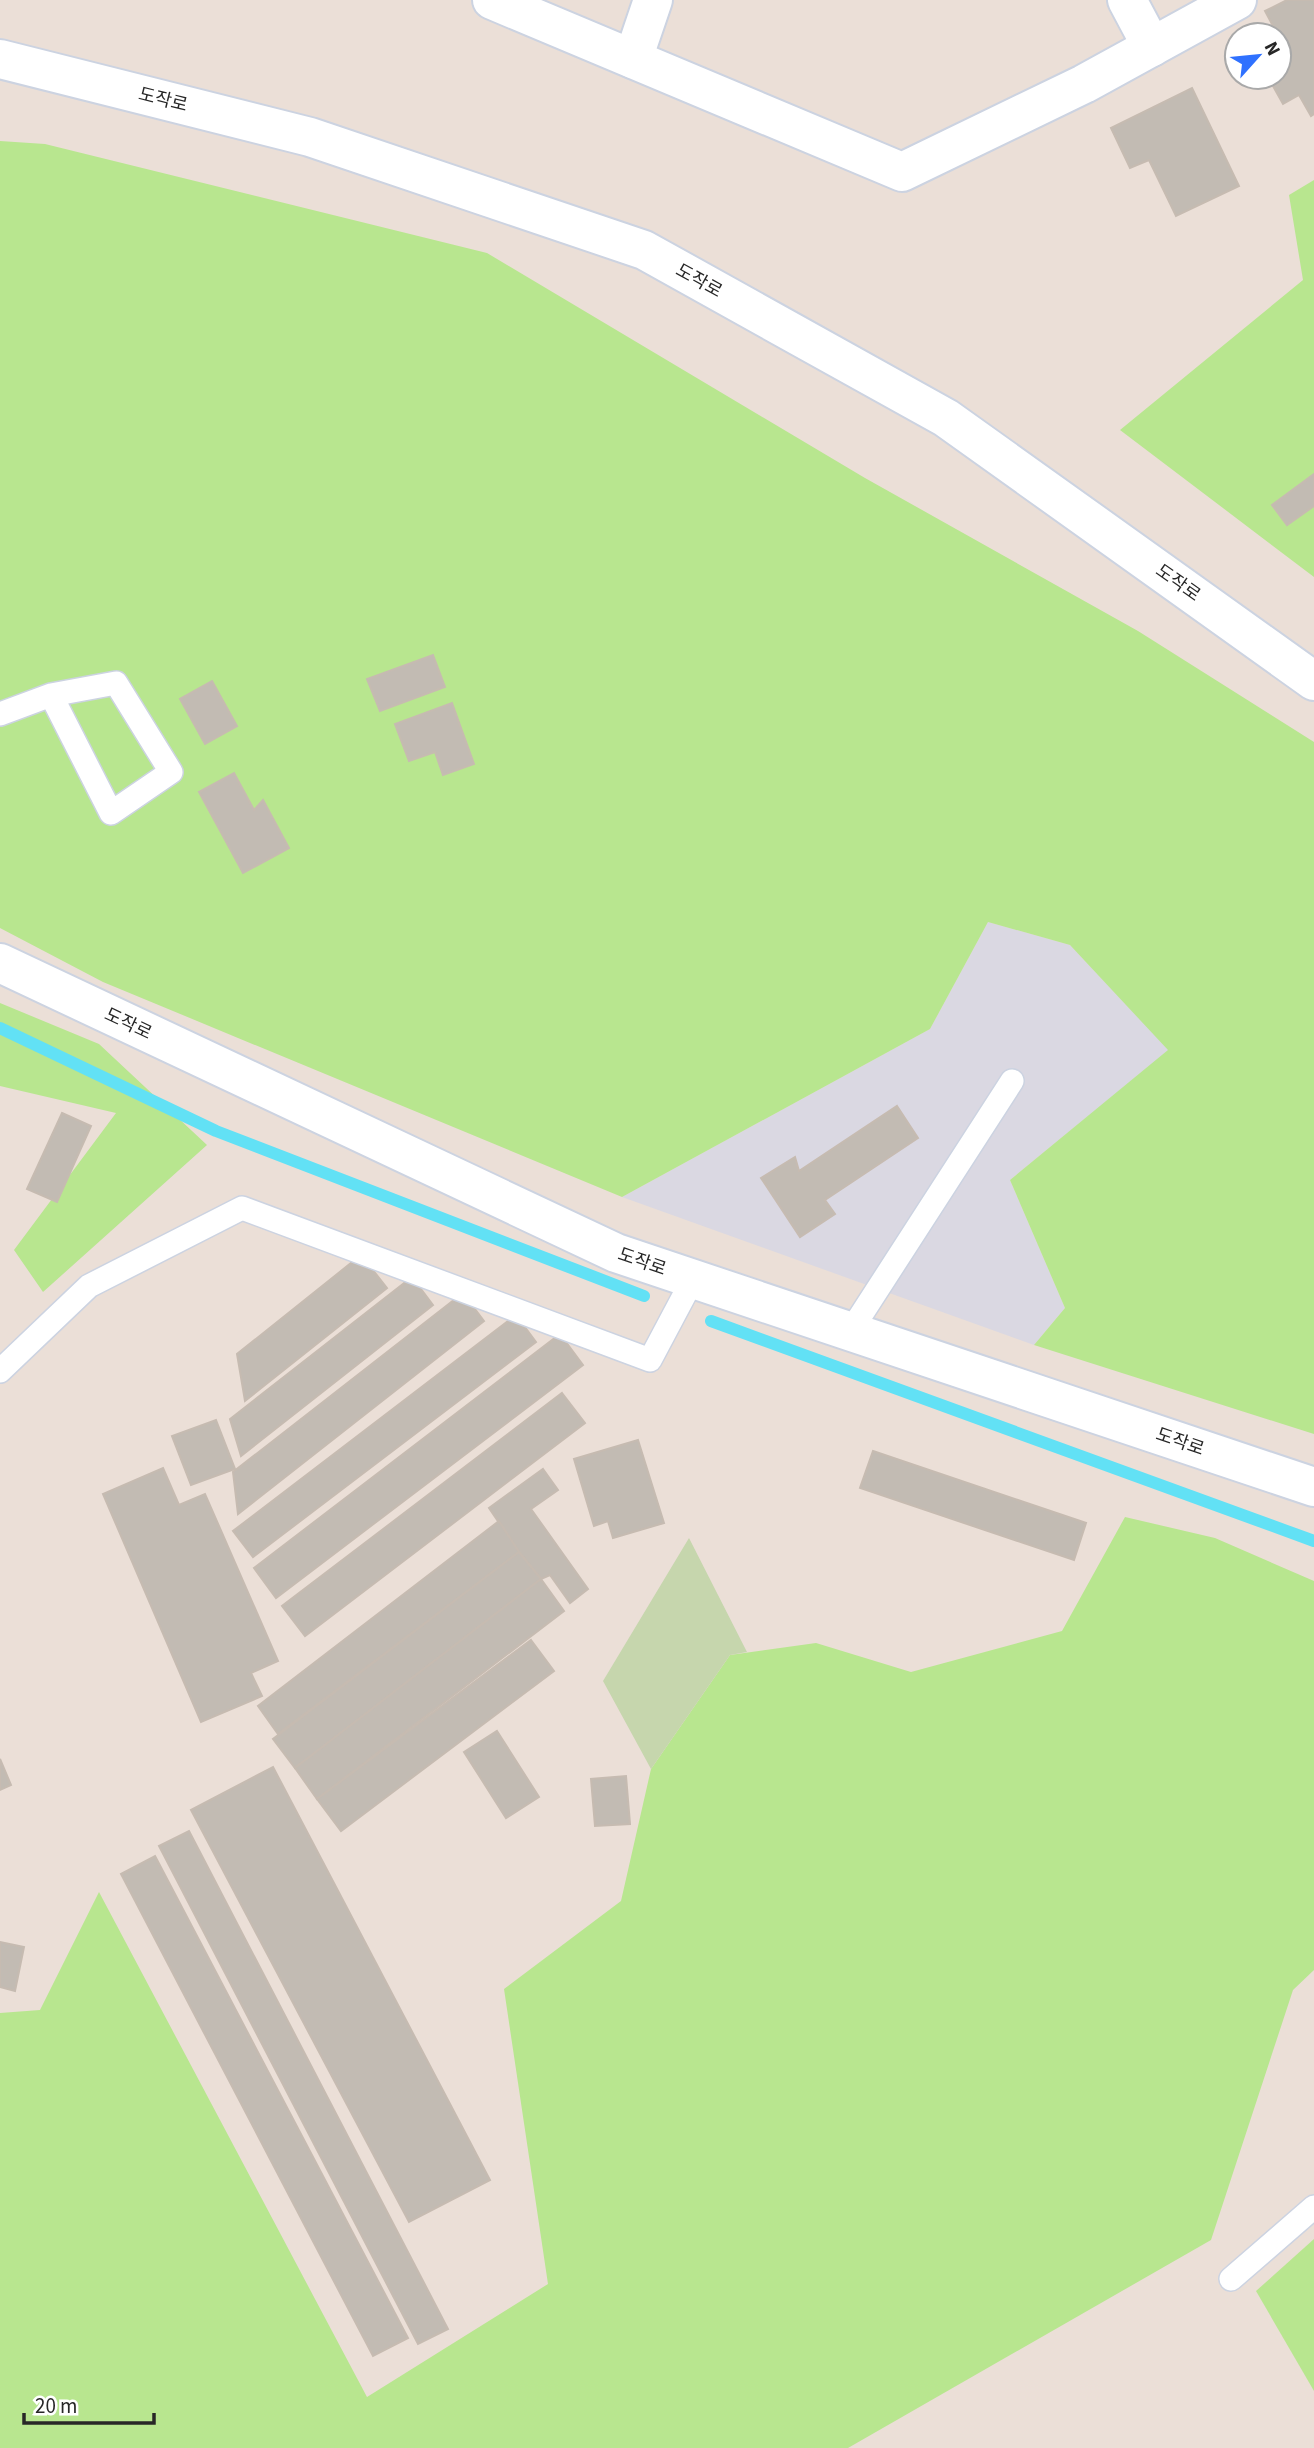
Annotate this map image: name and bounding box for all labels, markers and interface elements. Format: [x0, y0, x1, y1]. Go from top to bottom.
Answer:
north arrow [1223, 21, 1293, 91]
text: N [1257, 37, 1287, 61]
street label: 도작로 [136, 82, 190, 118]
street label: 도작로 [671, 258, 727, 304]
street label: 도작로 [1150, 559, 1206, 607]
street label: 도작로 [100, 1002, 156, 1046]
street label: 도작로 [614, 1242, 670, 1282]
street label: 도작로 [1152, 1422, 1208, 1462]
scale bar [24, 2382, 154, 2426]
text: 20 m [35, 2391, 77, 2421]

